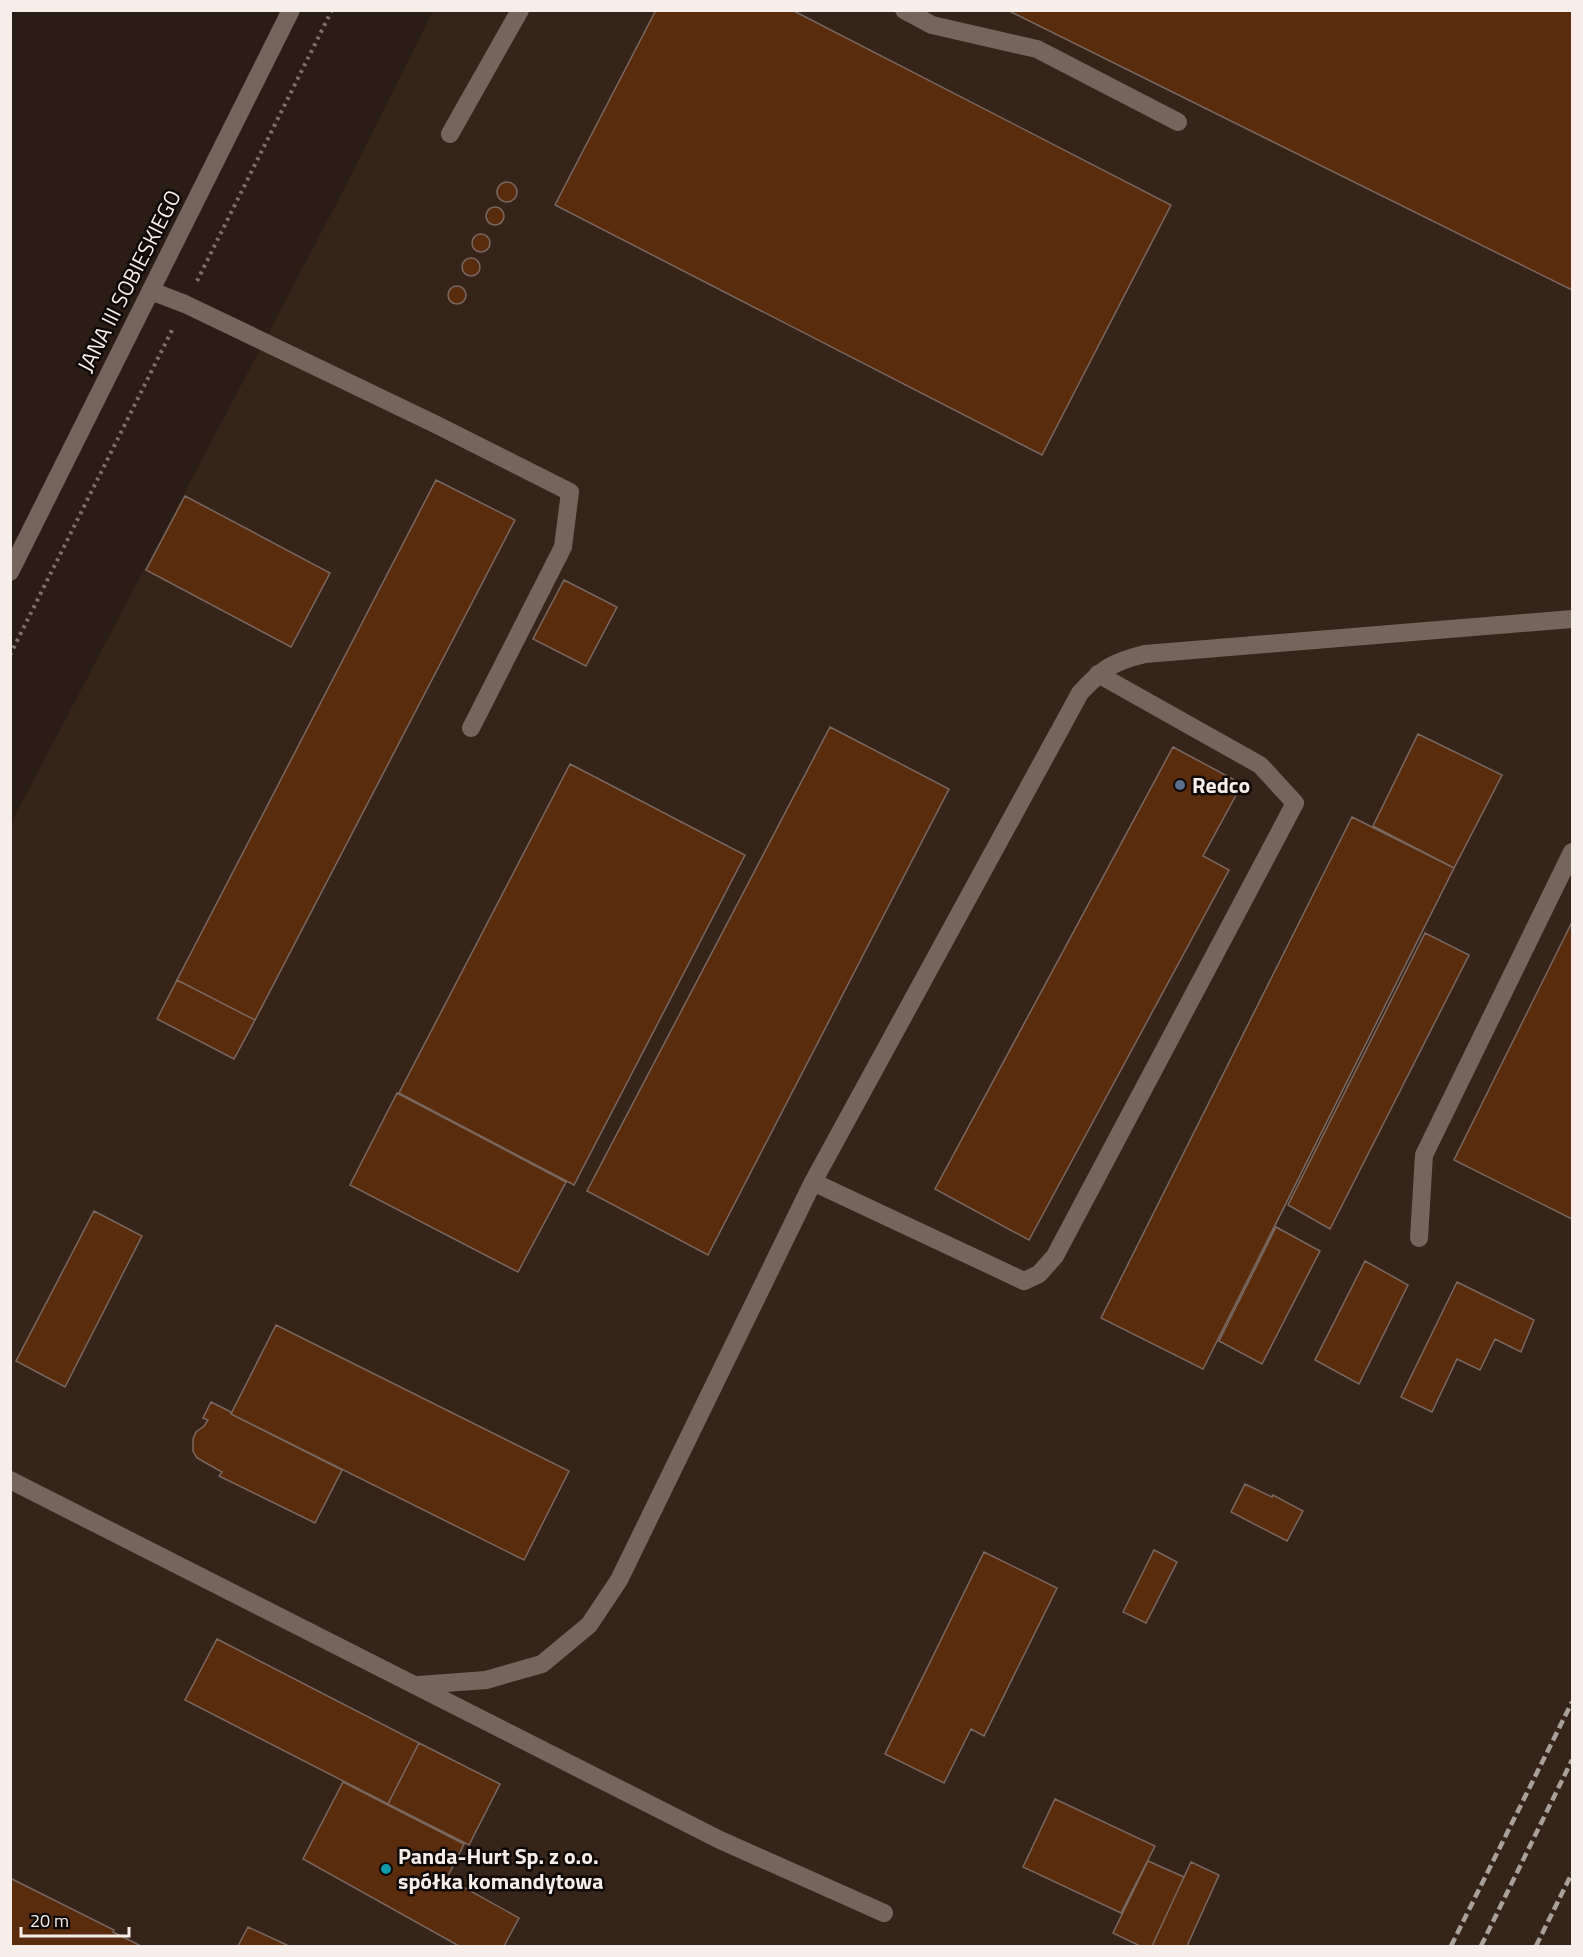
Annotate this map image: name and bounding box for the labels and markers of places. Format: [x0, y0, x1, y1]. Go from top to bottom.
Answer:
place label: Redco [1192, 768, 1250, 802]
marker: Redco [1173, 778, 1187, 792]
place label: Panda-Hurt Sp. z o.o. spółka komandytowa [398, 1839, 604, 1898]
marker: Panda-Hurt Sp. z o.o. spółka komandytowa [379, 1862, 393, 1876]

